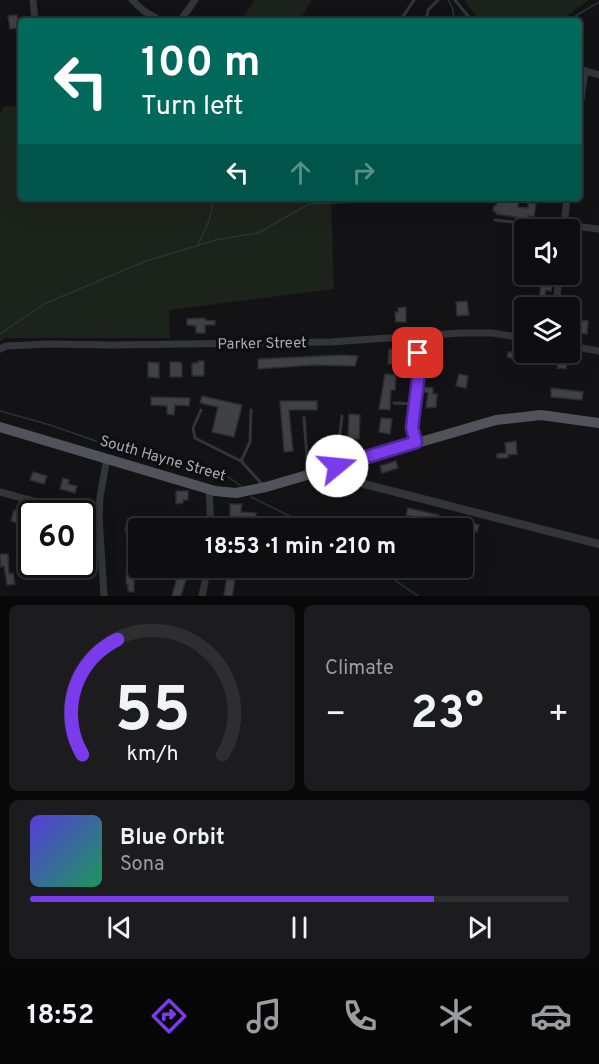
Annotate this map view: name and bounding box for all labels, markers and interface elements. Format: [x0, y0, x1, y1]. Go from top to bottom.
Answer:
text: 100 m [141, 38, 260, 91]
icon: left [42, 42, 120, 120]
text: Turn left [141, 90, 243, 124]
icon: left [221, 156, 254, 189]
icon: ahead [284, 156, 317, 189]
icon: right [347, 156, 380, 189]
map controls [514, 219, 580, 363]
button: sound [514, 219, 580, 285]
button: layers [514, 297, 580, 363]
pin [392, 327, 443, 378]
street label: Parker Street [217, 334, 307, 355]
icon: arrive [401, 336, 434, 369]
street label: South Hayne Street [97, 432, 228, 487]
position arrow [305, 434, 369, 498]
speed limit sign: 60 [18, 500, 96, 578]
text: 18:53 · 1 min · 210 m [205, 534, 396, 561]
text: Climate [325, 656, 394, 682]
text: 55 [114, 674, 190, 753]
text: 23° [410, 687, 484, 744]
text: − [325, 695, 346, 737]
text: + [548, 695, 569, 737]
text: km/h [126, 741, 178, 768]
text: Blue Orbit [120, 825, 225, 852]
text: Sona [120, 852, 165, 878]
icon: previous [103, 911, 136, 944]
icon: pause [283, 911, 316, 944]
icon: next [463, 911, 496, 944]
icon: directions [148, 995, 190, 1037]
icon: music [243, 995, 285, 1037]
icon: phone [339, 995, 381, 1037]
icon: climate [435, 995, 477, 1037]
icon: car [530, 995, 572, 1037]
text: 18:52 [27, 999, 94, 1033]

